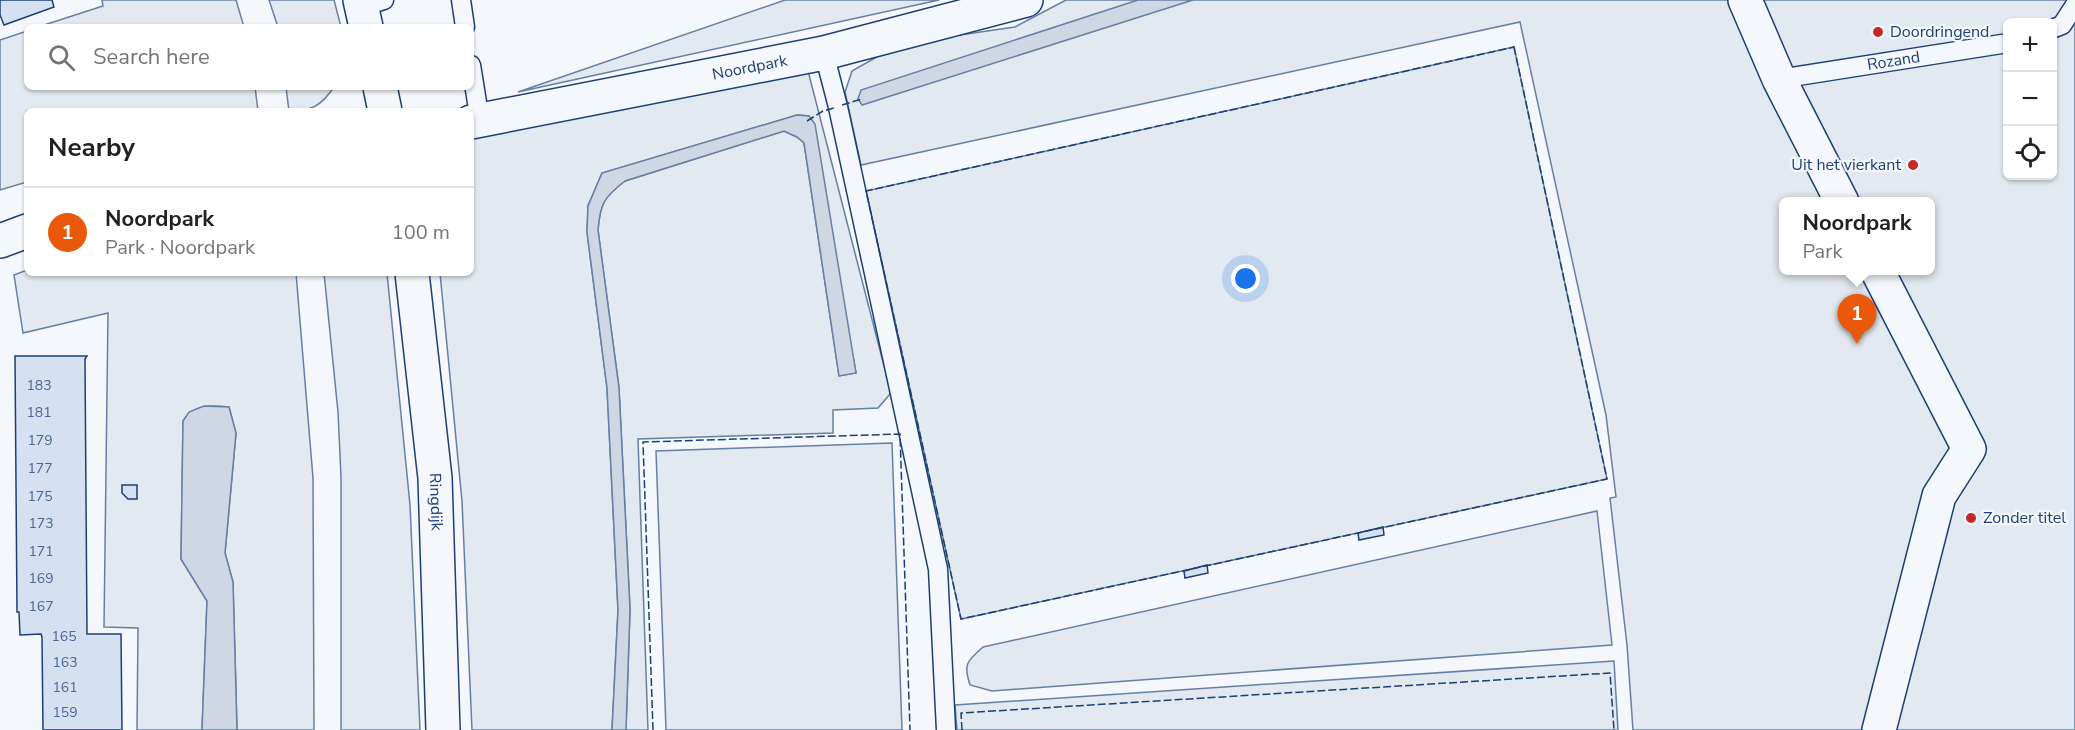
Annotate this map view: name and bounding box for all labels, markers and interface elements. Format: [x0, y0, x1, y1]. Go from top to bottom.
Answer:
map controls [2003, 18, 2057, 180]
button: + [2003, 18, 2057, 72]
place label: Doordringend [1890, 21, 1989, 43]
search box [24, 24, 474, 90]
marker: Doordringend [1871, 25, 1885, 39]
icon: search [45, 41, 78, 74]
text: Search here [93, 42, 210, 72]
street label: Rozand [1865, 46, 1922, 76]
street label: Noordpark [710, 49, 790, 86]
button: − [2003, 72, 2057, 126]
button: locate [2003, 126, 2057, 180]
text: Nearby [48, 130, 135, 165]
place label: Uit het vierkant [1791, 154, 1901, 176]
marker: Uit het vierkant [1906, 158, 1920, 172]
popup [1779, 197, 1935, 275]
text: Noordpark [105, 204, 214, 234]
text: Noordpark [1802, 208, 1912, 238]
text: 1 [62, 219, 74, 246]
text: 100 m [392, 219, 450, 246]
text: Park · Noordpark [105, 234, 255, 261]
text: Park [1802, 238, 1842, 265]
your location [1231, 264, 1260, 293]
pin: 1 [1838, 294, 1876, 344]
house number: 183 [26, 376, 52, 395]
house number: 181 [26, 403, 52, 422]
house number: 179 [27, 431, 53, 450]
house number: 177 [27, 459, 53, 478]
street label: Ringdijk [424, 472, 448, 532]
house number: 175 [27, 487, 53, 506]
place label: Zonder titel [1983, 507, 2066, 529]
marker: Zonder titel [1964, 511, 1978, 525]
house number: 173 [28, 514, 54, 533]
house number: 171 [28, 542, 54, 561]
house number: 169 [28, 569, 54, 588]
house number: 167 [28, 597, 54, 616]
house number: 165 [51, 627, 77, 646]
house number: 163 [52, 653, 78, 672]
house number: 161 [52, 678, 78, 697]
house number: 159 [52, 703, 78, 722]

